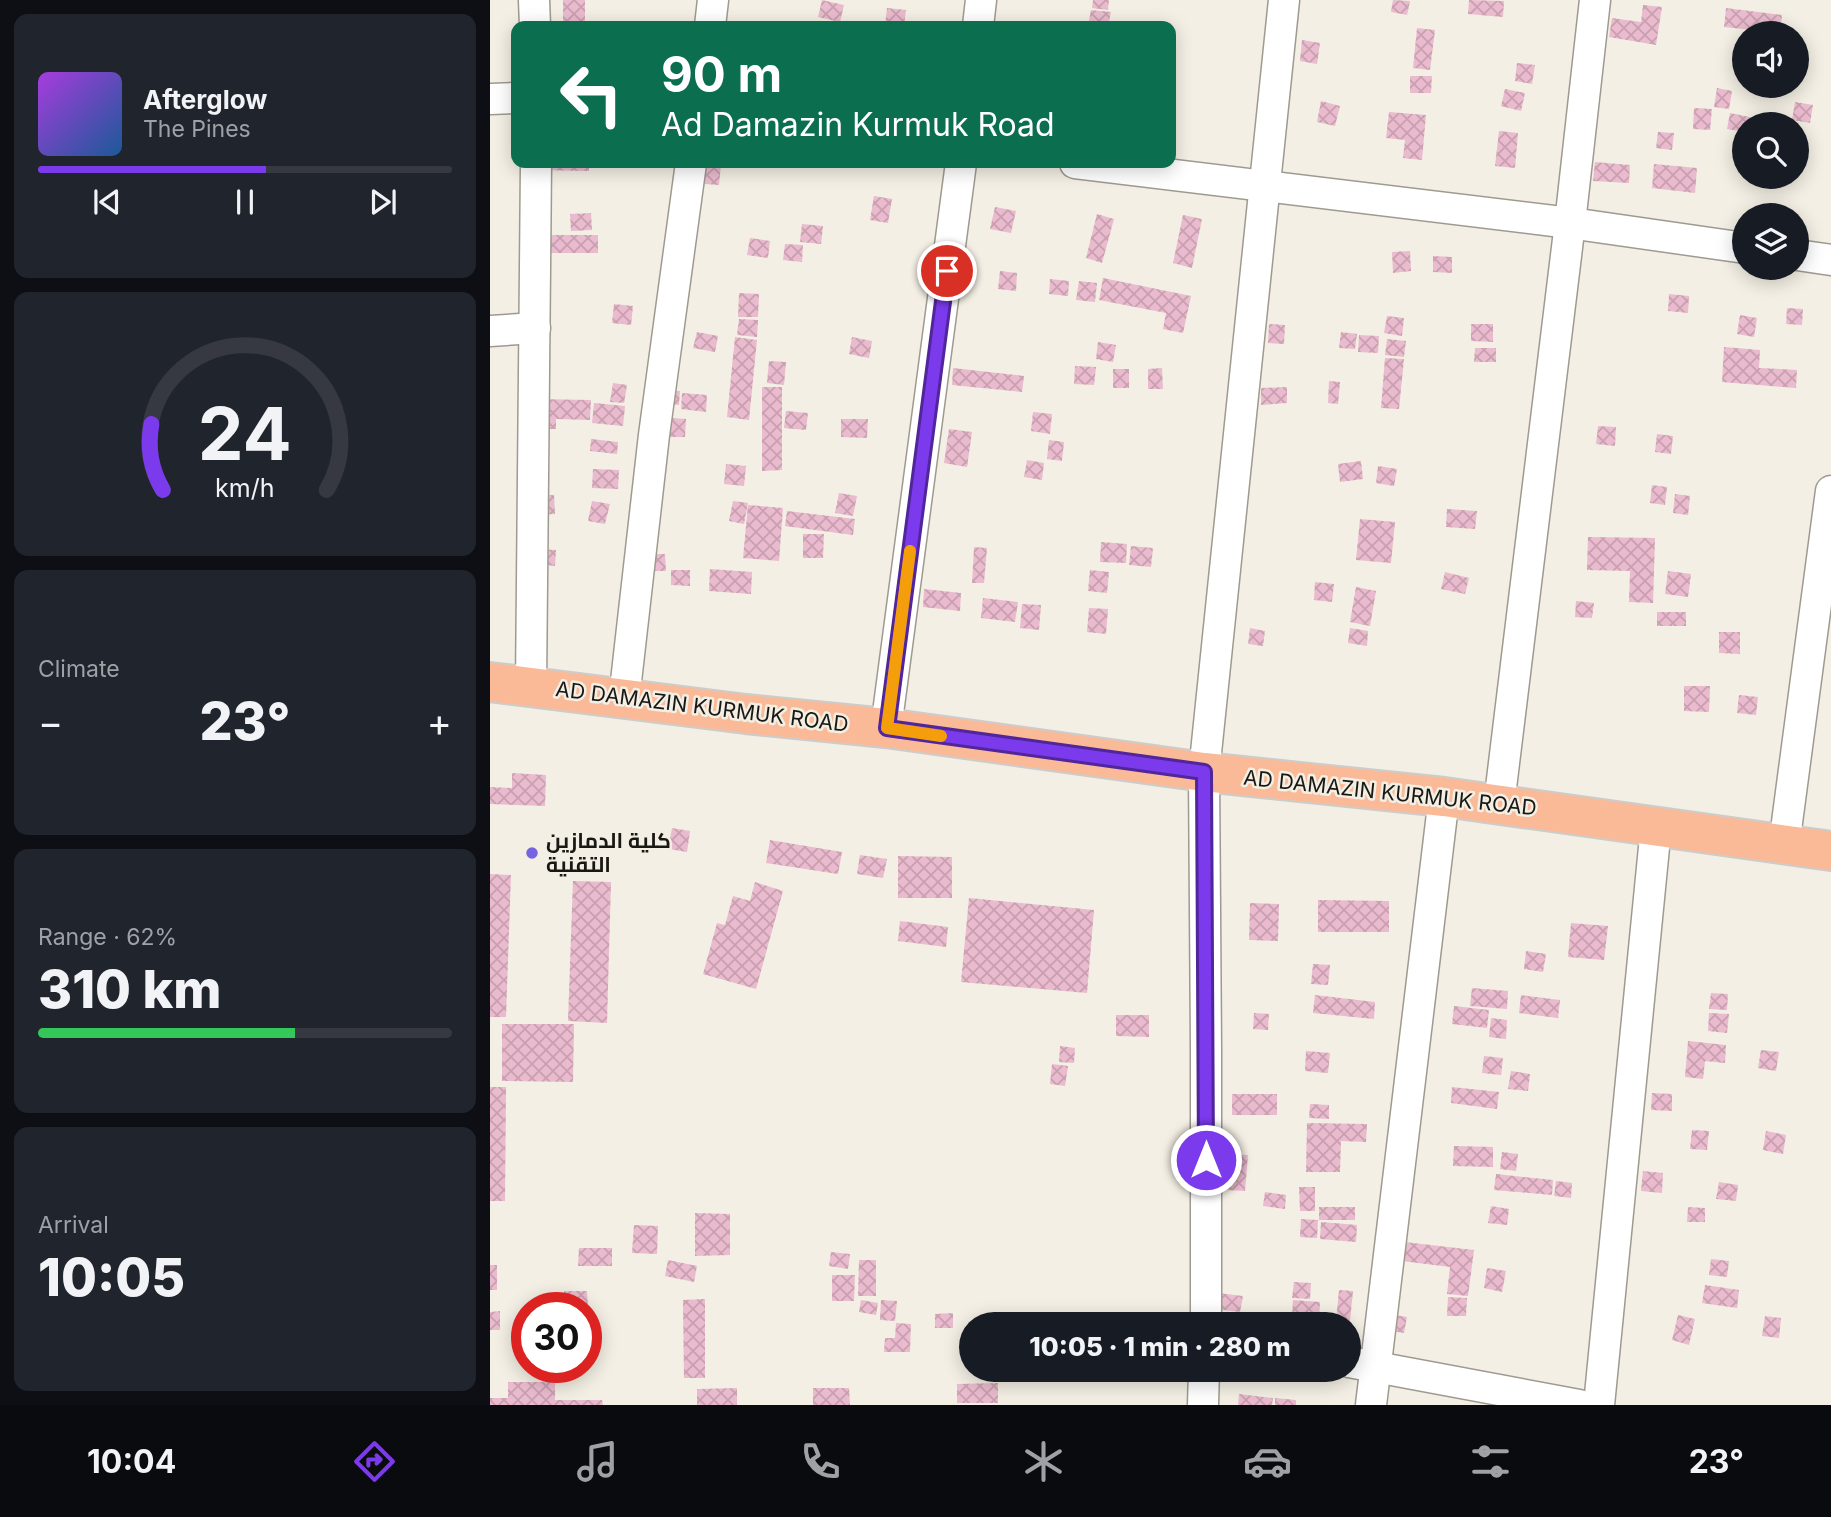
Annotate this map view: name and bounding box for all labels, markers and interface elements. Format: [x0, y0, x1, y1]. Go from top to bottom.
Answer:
map controls [1732, 21, 1809, 280]
button: sound [1732, 21, 1809, 98]
text: 90 m [661, 45, 782, 104]
icon: left [546, 49, 637, 140]
text: Afterglow [143, 84, 267, 115]
text: Ad Damazin Kurmuk Road [661, 105, 1055, 144]
button: search [1732, 112, 1809, 189]
text: The Pines [143, 115, 251, 143]
icon: previous [88, 183, 126, 221]
icon: pause [226, 183, 264, 221]
icon: next [364, 183, 402, 221]
button: layers [1732, 203, 1809, 280]
pin [917, 241, 977, 301]
icon: arrive [928, 252, 966, 290]
text: 24 [198, 390, 292, 479]
text: km/h [215, 473, 275, 503]
text: Climate [38, 655, 120, 683]
street label: AD DAMAZIN KURMUK ROAD [554, 676, 850, 737]
text: 23° [199, 690, 291, 753]
text: − [38, 699, 63, 745]
text: + [427, 699, 452, 745]
street label: AD DAMAZIN KURMUK ROAD [1242, 765, 1538, 820]
place label: كلية الدمازين التقنية [546, 828, 671, 877]
marker: كلية الدمازين التقنية [524, 845, 540, 861]
text: Range · 62% [38, 923, 177, 951]
text: 310 km [38, 958, 222, 1021]
position arrow [1169, 1123, 1243, 1197]
text: Arrival [38, 1211, 109, 1239]
text: 10:05 [38, 1246, 185, 1309]
speed limit sign: 30 [511, 1292, 602, 1383]
text: 10:05 · 1 min · 280 m [1029, 1331, 1291, 1362]
icon: directions [350, 1437, 399, 1486]
icon: music [573, 1437, 622, 1486]
icon: phone [796, 1437, 845, 1486]
icon: climate [1019, 1437, 1068, 1486]
icon: car [1243, 1437, 1292, 1486]
icon: filters [1466, 1437, 1515, 1486]
text: 10:04 [87, 1442, 176, 1481]
text: 23° [1689, 1442, 1744, 1481]

